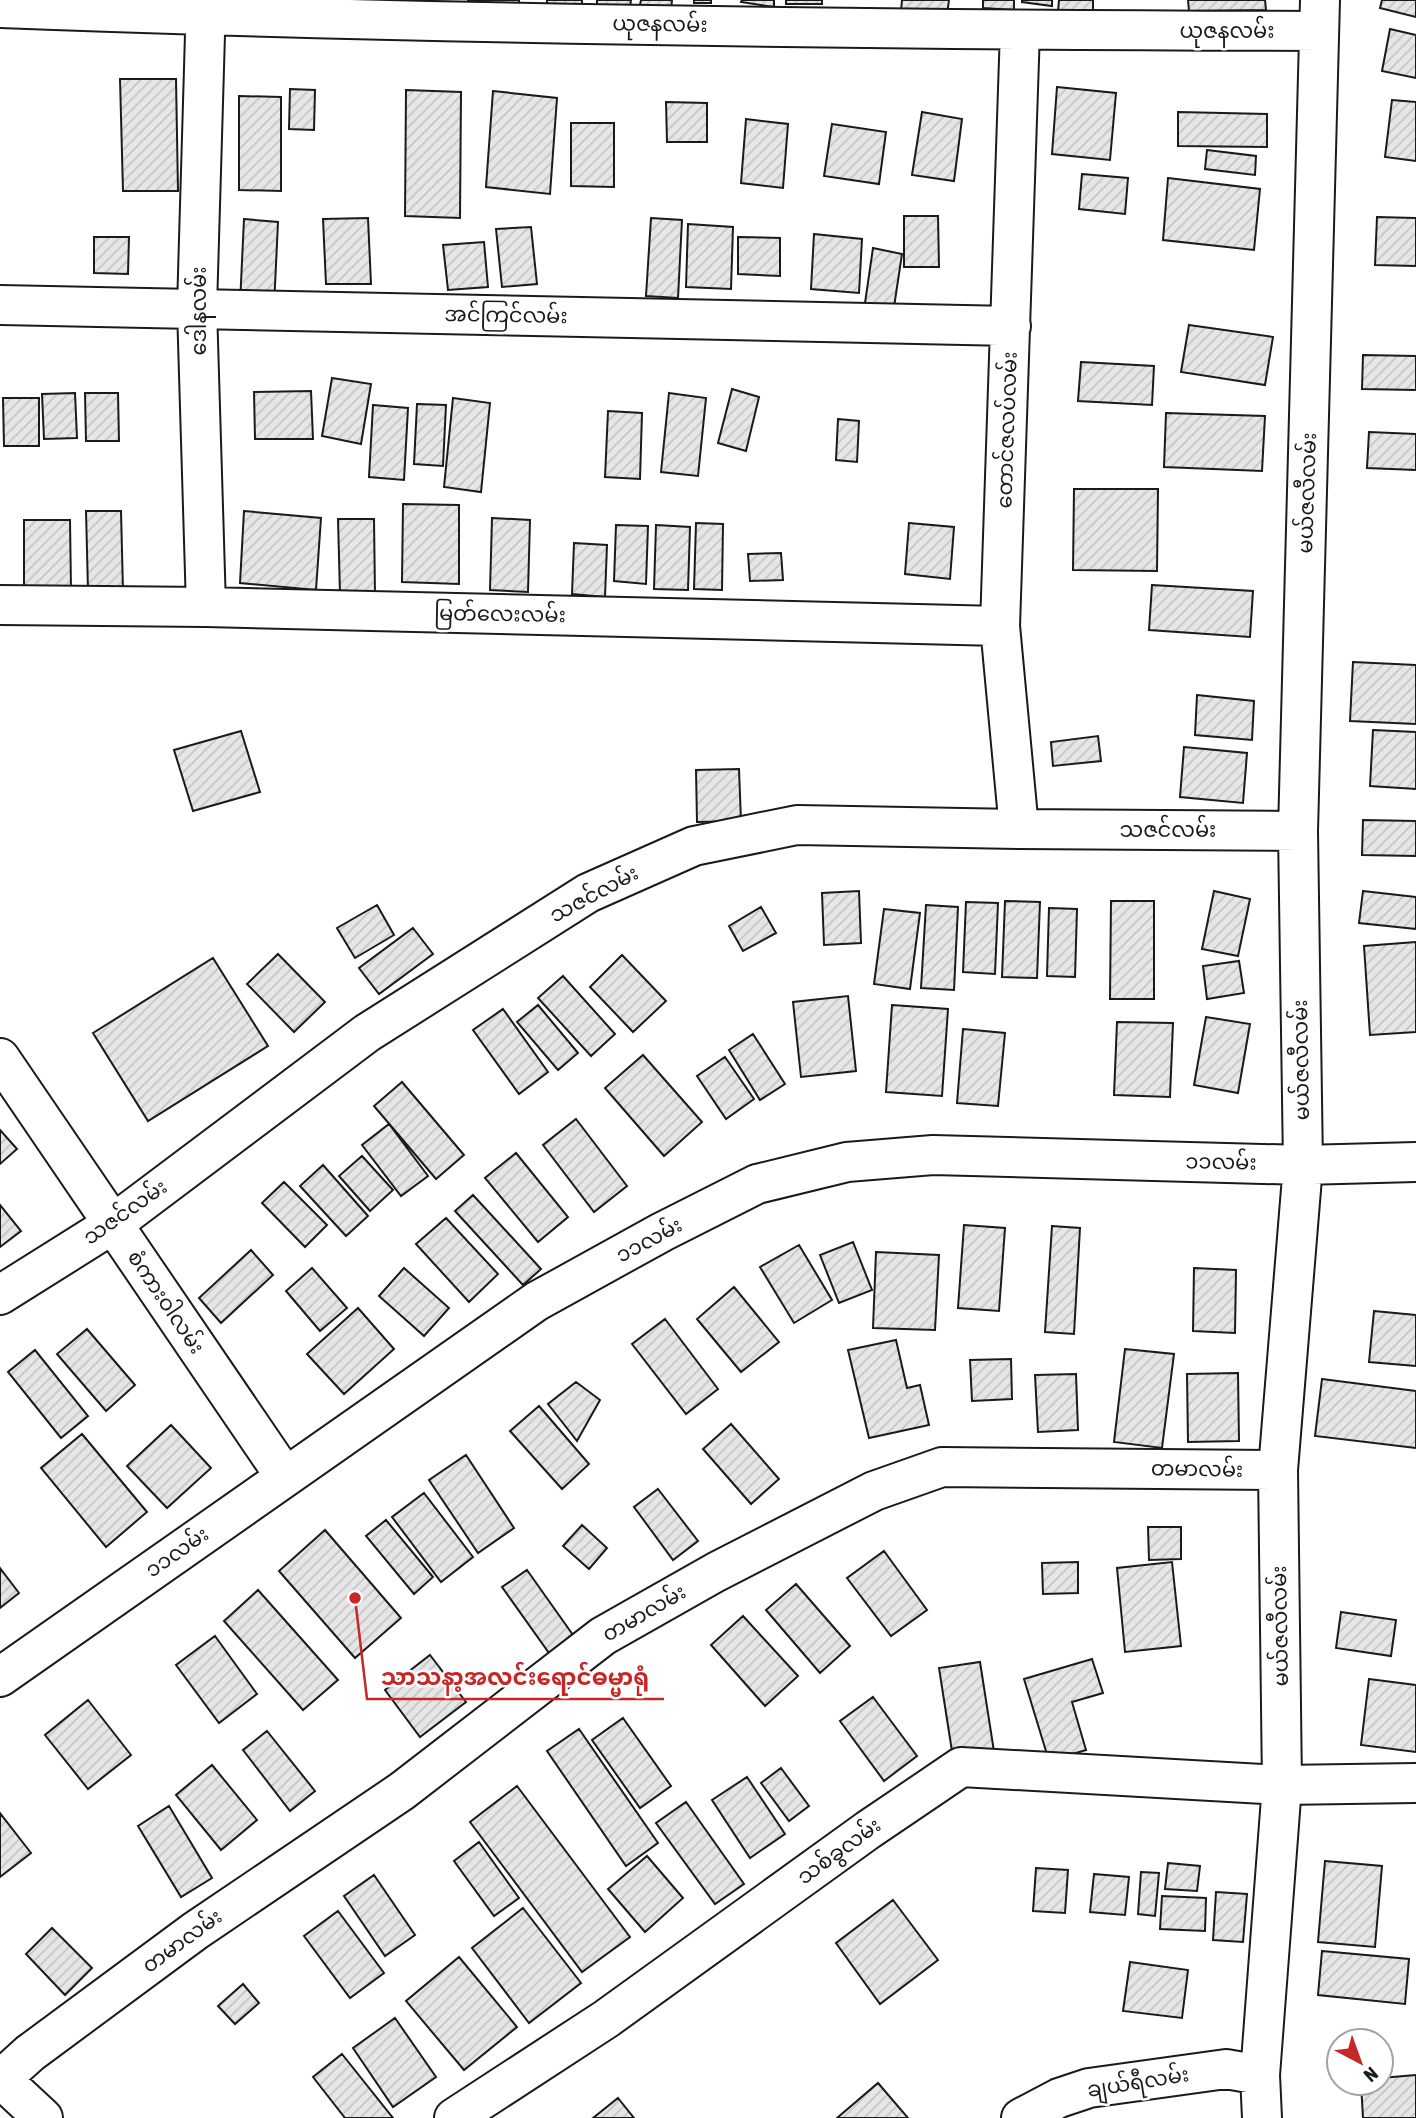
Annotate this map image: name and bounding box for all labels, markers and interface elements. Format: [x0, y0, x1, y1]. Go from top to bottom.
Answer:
street label: ယုဇနလမ်း [612, 7, 708, 42]
street label: ယုဇနလမ်း [1179, 15, 1275, 48]
street label: ဒေါနလမ်း [183, 266, 216, 356]
street label: အင်ကြင်လမ်း [444, 298, 568, 333]
street label: တောင်ဇလပ်လမ်း [988, 351, 1021, 509]
street label: မယ်ဇလီလမ်း [1289, 432, 1320, 554]
street label: မြတ်လေးလမ်း [434, 597, 566, 632]
street label: သဇင်လမ်း [1120, 814, 1216, 841]
street label: သဇင်လမ်း [544, 857, 642, 926]
street label: မယ်ဇလီလမ်း [1284, 999, 1313, 1121]
street label: ၁၁လမ်း [1185, 1145, 1257, 1174]
street label: သဇင်လမ်း [76, 1171, 171, 1249]
street label: ၁၁လမ်း [610, 1209, 686, 1266]
street label: စံကားဝါလမ်း [123, 1244, 213, 1358]
street label: တမာလမ်း [1151, 1452, 1244, 1481]
street label: ၁၁လမ်း [139, 1518, 213, 1581]
street label: မယ်ဇလီလမ်း [1263, 1565, 1292, 1687]
street label: တမာလမ်း [596, 1576, 690, 1646]
callout: သာသနာ့အလင်းရောင်ဓမ္မာရုံ [367, 1655, 664, 1699]
text: သာသနာ့အလင်းရောင်ဓမ္မာရုံ [381, 1661, 649, 1697]
street label: သစ်ခွလမ်း [790, 1810, 888, 1892]
street label: တမာလမ်း [135, 1901, 226, 1977]
north arrow [1325, 2027, 1395, 2097]
street label: ချယ်ရီလမ်း [1085, 2058, 1192, 2108]
text: N [1360, 2063, 1383, 2087]

